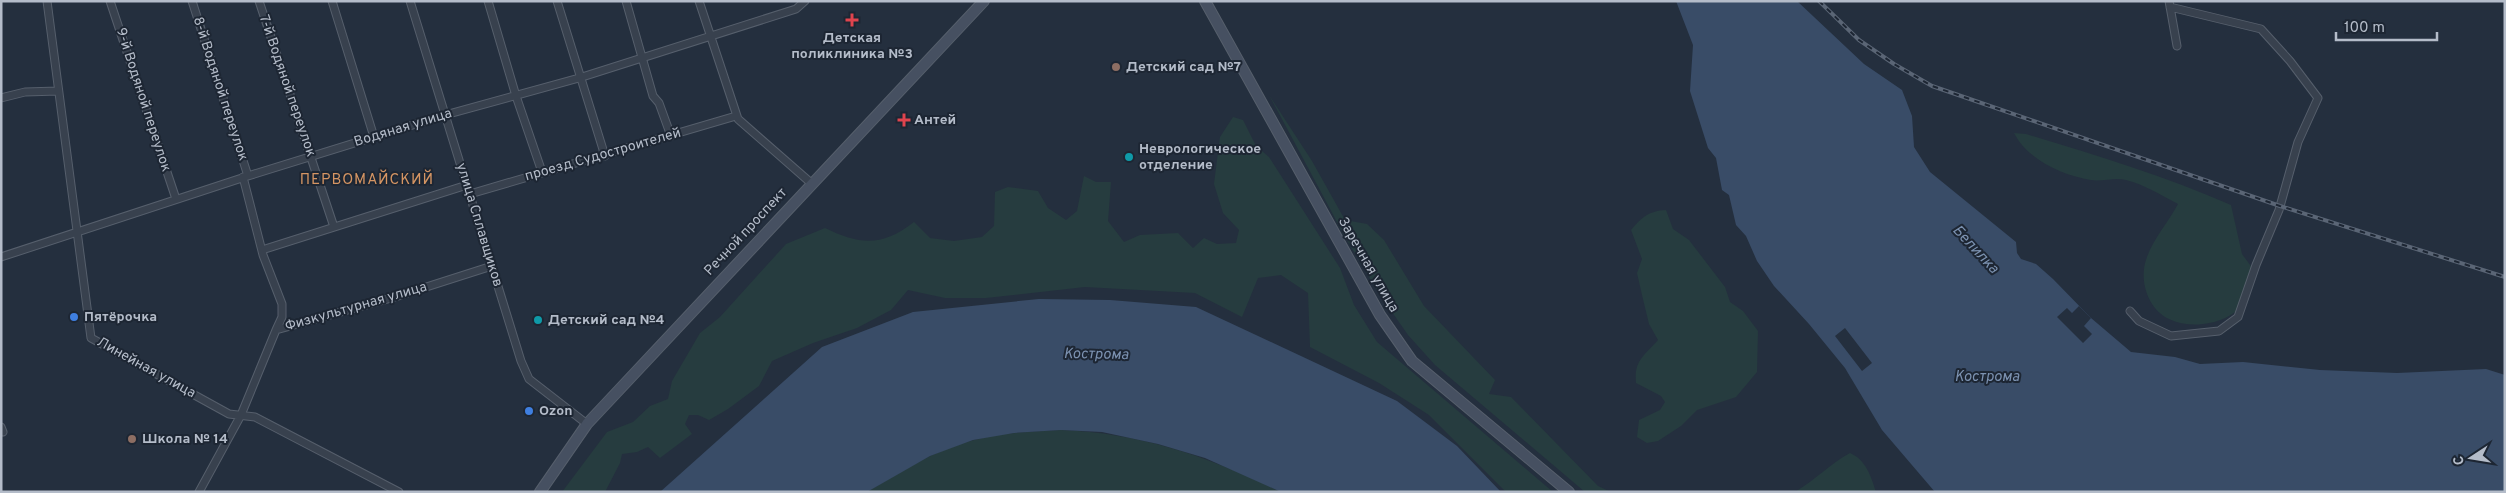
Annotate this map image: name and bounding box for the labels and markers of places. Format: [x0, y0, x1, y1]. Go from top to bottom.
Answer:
marker: Детская поликлиника №3 [845, 13, 859, 27]
place label: Детская поликлиника №3 [791, 30, 913, 63]
place label: Детский сад №7 [1126, 59, 1241, 76]
marker: Детский сад №7 [1110, 61, 1122, 73]
place label: Антей [914, 112, 956, 129]
marker: Антей [898, 114, 910, 126]
place label: Неврологическое отделение [1139, 141, 1261, 174]
marker: Неврологическое отделение [1123, 151, 1135, 163]
place label: Пятёрочка [84, 309, 157, 326]
marker: Пятёрочка [68, 311, 80, 323]
place label: Детский сад №4 [548, 312, 665, 329]
marker: Детский сад №4 [532, 314, 544, 326]
place label: Ozon [539, 403, 572, 420]
marker: Ozon [523, 405, 535, 417]
place label: Школа № 14 [142, 431, 228, 448]
marker: Школа № 14 [126, 433, 138, 445]

